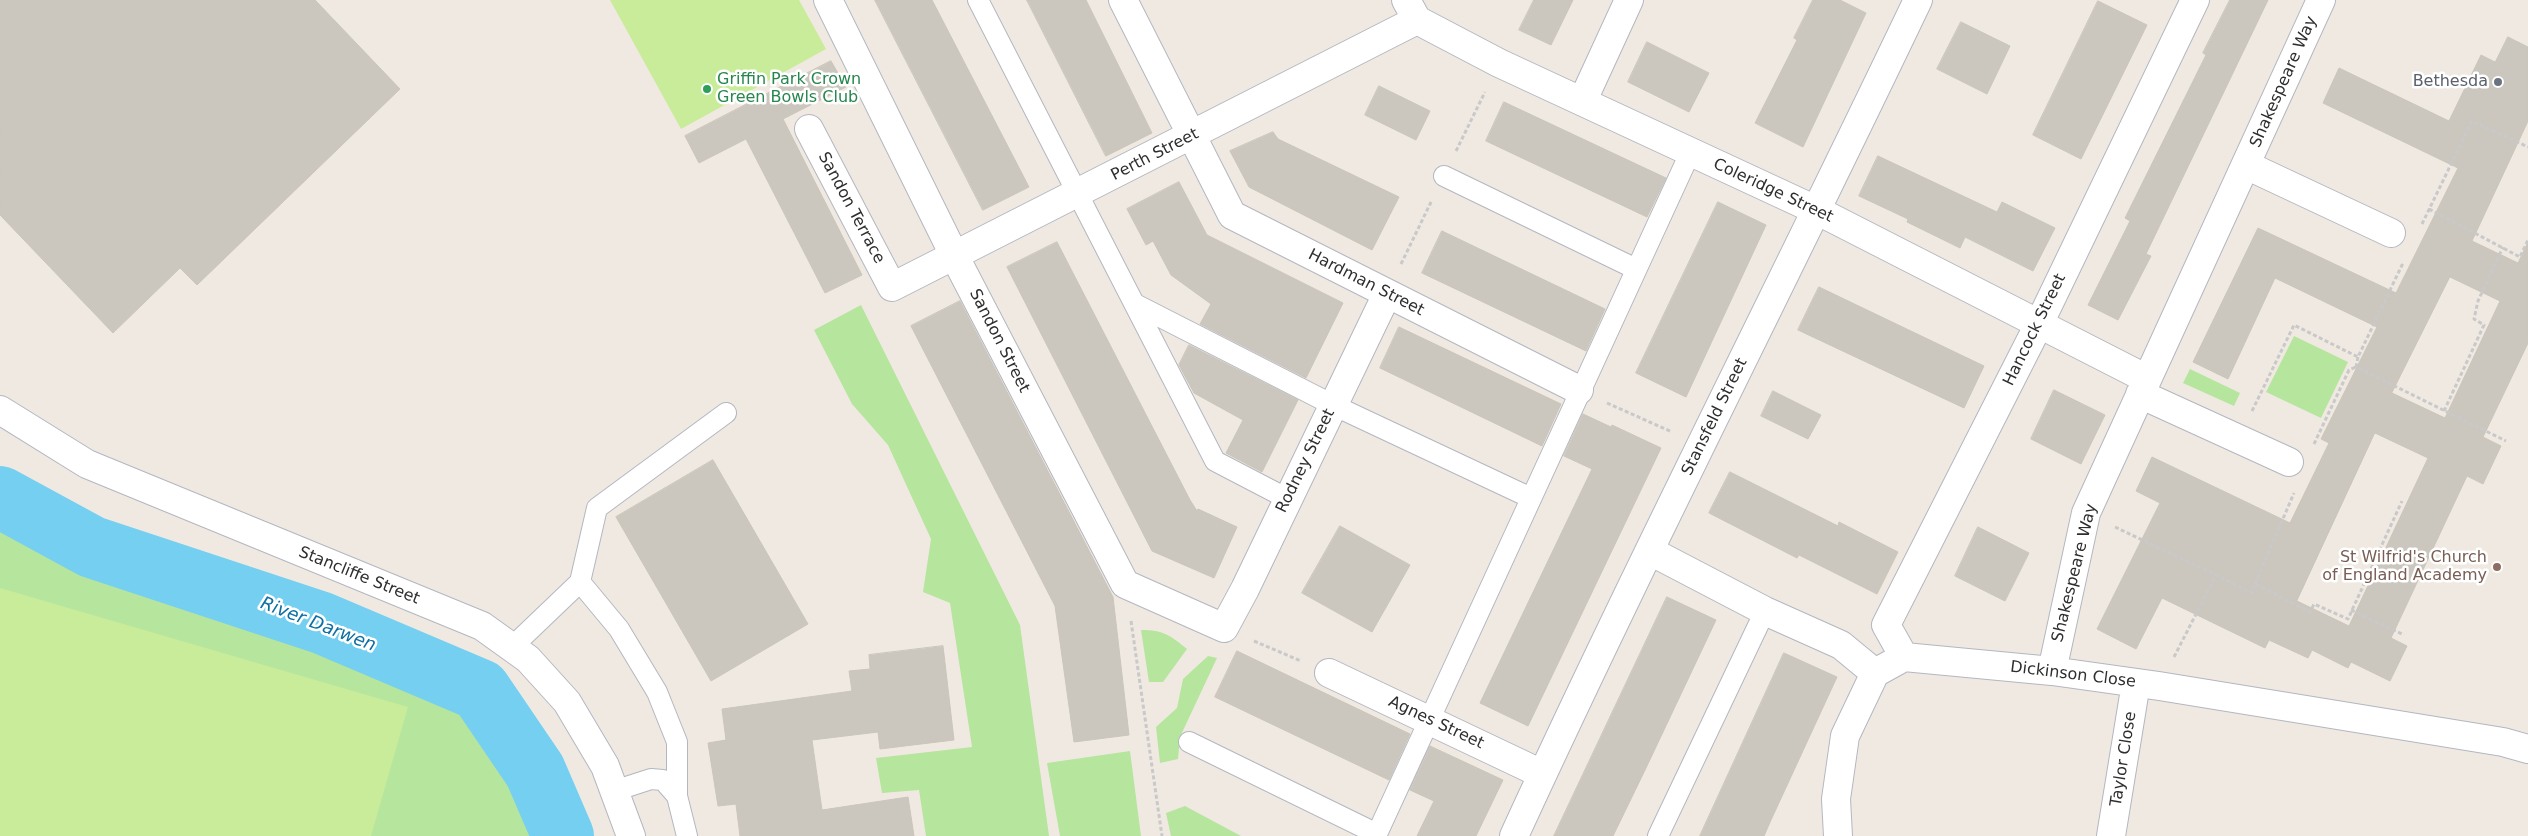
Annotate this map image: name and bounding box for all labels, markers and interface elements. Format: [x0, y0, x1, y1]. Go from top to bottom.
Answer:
street label: Shakespeare Way [2246, 13, 2322, 151]
place label: Griffin Park Crown Green Bowls Club [717, 70, 861, 108]
place label: Bethesda [2413, 72, 2488, 92]
marker: Bethesda [2492, 76, 2504, 88]
marker: Griffin Park Crown Green Bowls Club [701, 83, 713, 95]
street label: Perth Street [1108, 125, 1202, 185]
street label: Sandon Terrace [814, 149, 888, 267]
street label: Coleridge Street [1710, 155, 1836, 227]
street label: Hardman Street [1305, 245, 1427, 321]
street label: Hancock Street [2000, 271, 2070, 389]
street label: Sandon Street [965, 286, 1033, 396]
street label: Stansfeld Street [1678, 355, 1752, 479]
street label: Rodney Street [1272, 406, 1340, 516]
street label: Shakespeare Way [2049, 502, 2101, 644]
street label: Stancliffe Street [296, 543, 422, 609]
place label: St Wilfrid's Church of England Academy [2322, 548, 2487, 586]
marker: St Wilfrid's Church of England Academy [2491, 561, 2503, 573]
water label: River Darwen [257, 593, 379, 657]
street label: Dickinson Close [2009, 658, 2137, 692]
street label: Agnes Street [1385, 693, 1487, 753]
street label: Taylor Close [2107, 710, 2141, 808]

